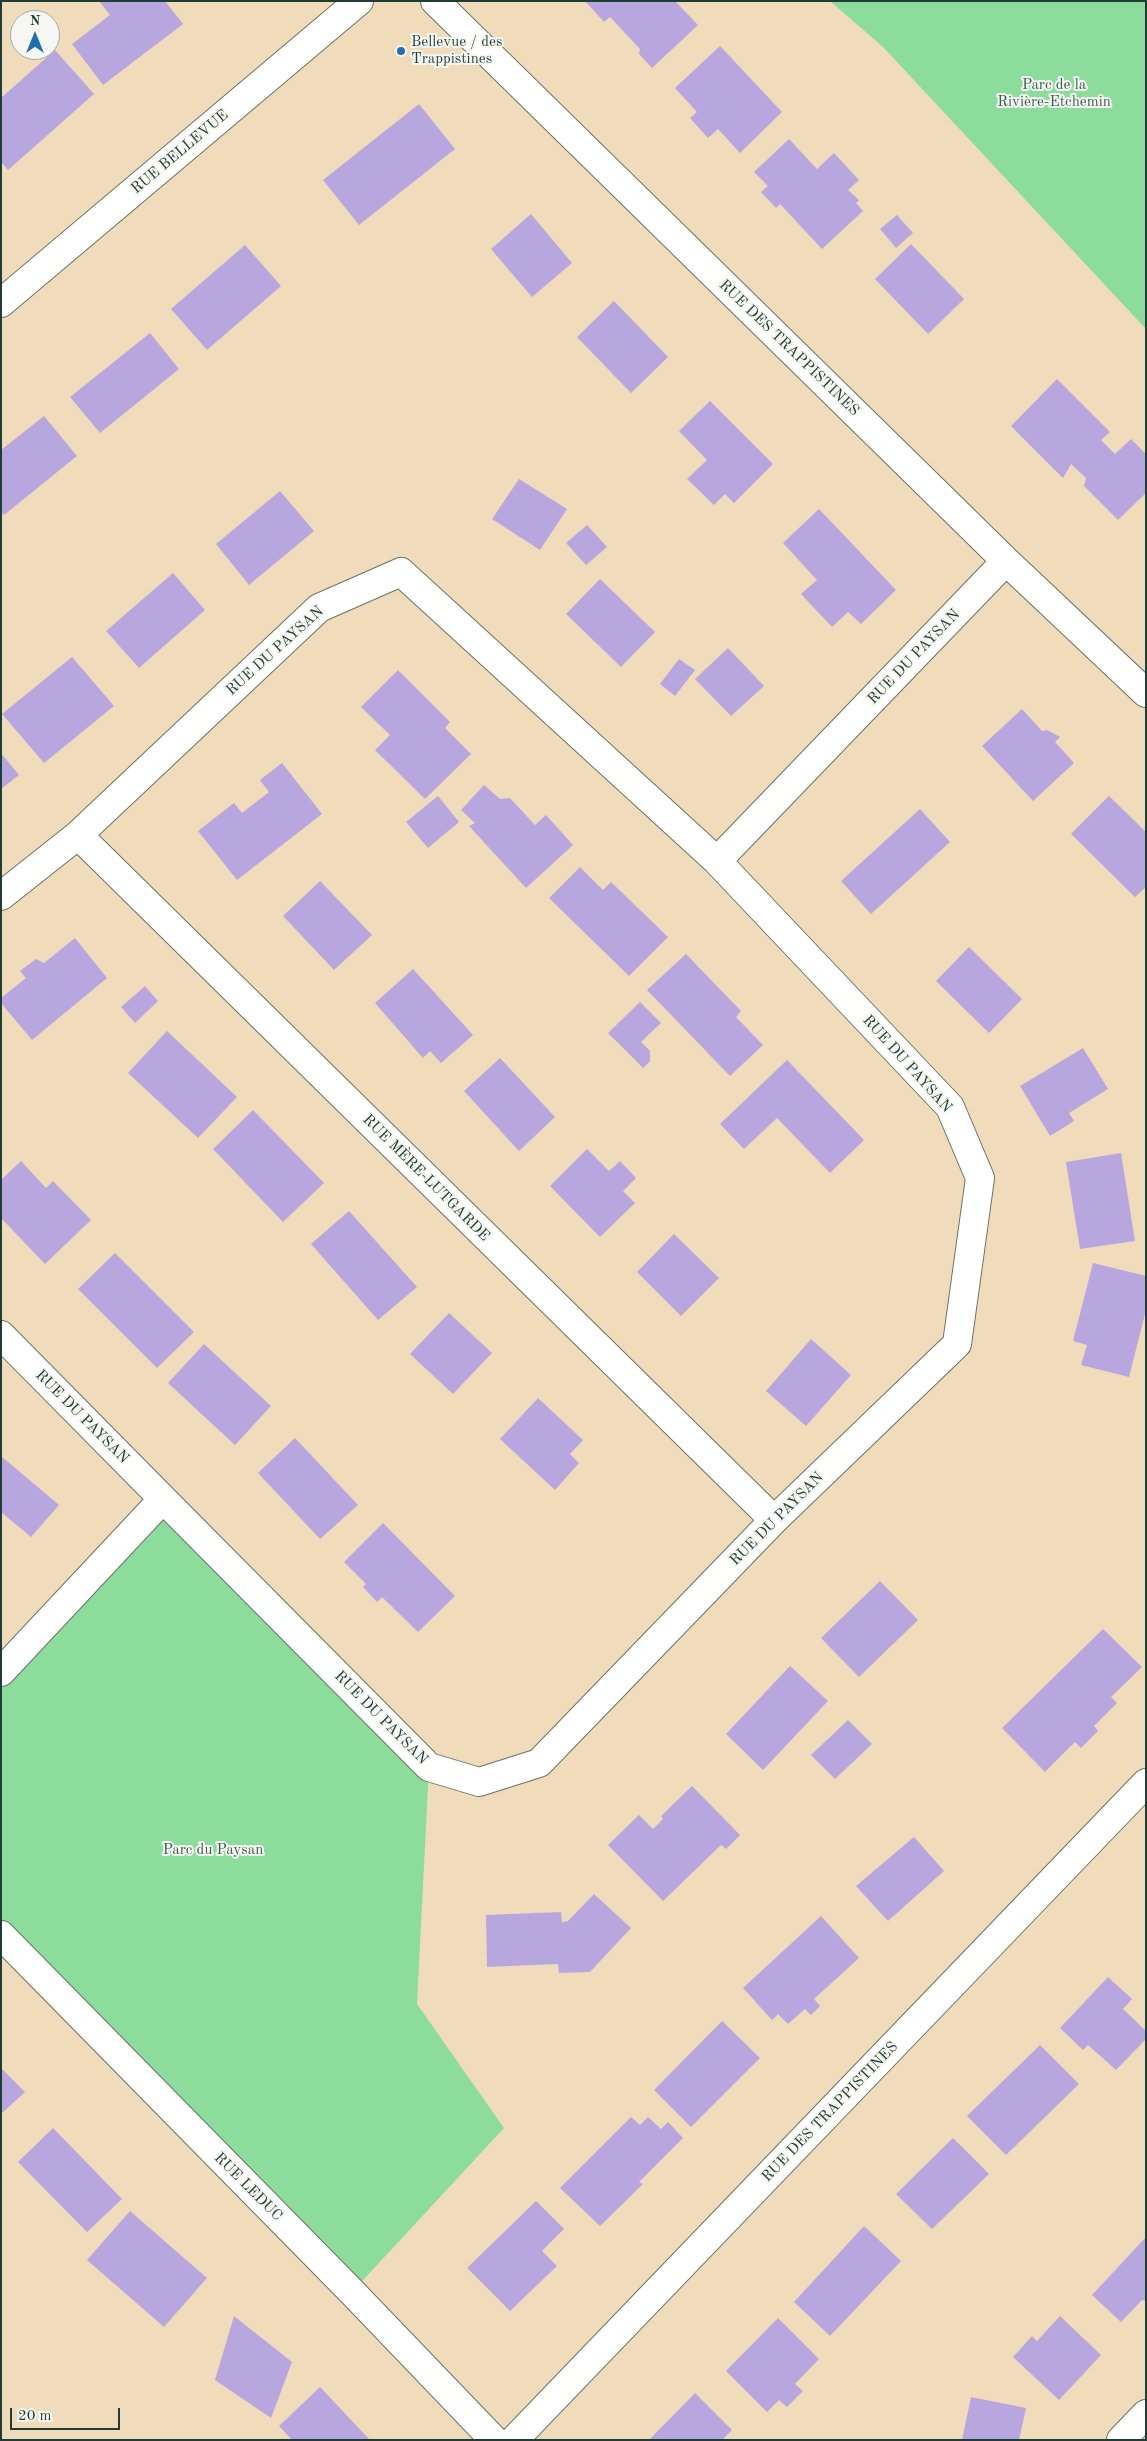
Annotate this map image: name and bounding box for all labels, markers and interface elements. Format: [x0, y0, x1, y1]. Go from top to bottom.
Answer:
north arrow [10, 10, 60, 60]
text: N [30, 14, 40, 28]
place label: Bellevue / des Trappistines [411, 33, 502, 68]
marker: Bellevue / des Trappistines [395, 45, 407, 57]
park label: Parc de la Rivière-Etchemin [997, 76, 1111, 111]
street label: RUE BELLEVUE [128, 106, 232, 198]
street label: RUE DES TRAPPISTINES [715, 276, 863, 420]
street label: RUE DU PAYSAN [223, 602, 327, 700]
street label: RUE DU PAYSAN [864, 606, 964, 708]
street label: RUE DU PAYSAN [858, 1012, 956, 1116]
street label: RUE MÈRE-LUTGARDE [359, 1111, 493, 1245]
street label: RUE DU PAYSAN [31, 1366, 133, 1468]
street label: RUE DU PAYSAN [726, 1468, 828, 1570]
street label: RUE DU PAYSAN [330, 1667, 432, 1769]
park label: Parc du Paysan [163, 1841, 263, 1859]
street label: RUE DES TRAPPISTINES [758, 2038, 902, 2186]
street label: RUE LEDUC [210, 2149, 286, 2225]
scale bar [12, 2398, 122, 2430]
text: 20 m [18, 2409, 52, 2424]

